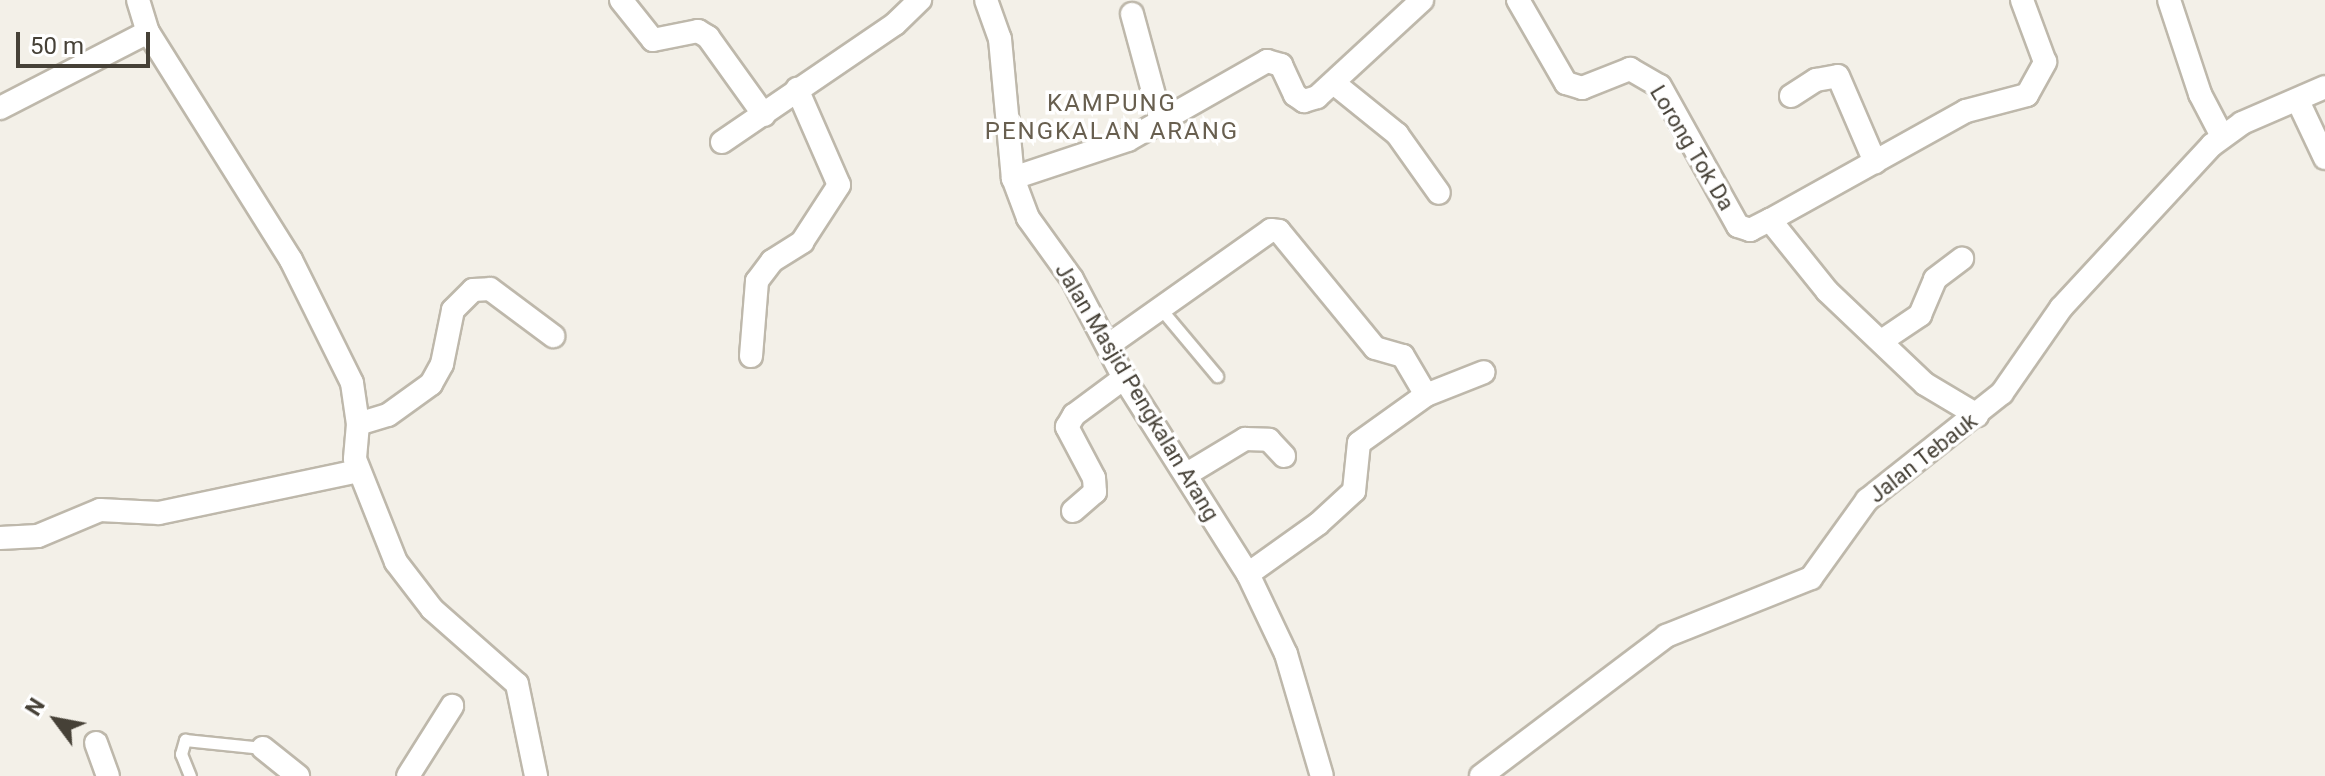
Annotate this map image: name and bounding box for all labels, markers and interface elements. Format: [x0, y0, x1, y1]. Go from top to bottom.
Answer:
scale bar [20, 16, 154, 66]
text: 50 m [30, 32, 84, 60]
street label: Lorong Tok Da [1644, 80, 1740, 216]
district label: KAMPUNG PENGKALAN ARANG [985, 90, 1239, 146]
street label: Jalan Masjid Pengkalan Arang [1050, 258, 1224, 526]
street label: Jalan Tebauk [1864, 407, 1982, 509]
north arrow [16, 680, 96, 760]
text: N [21, 694, 50, 720]

